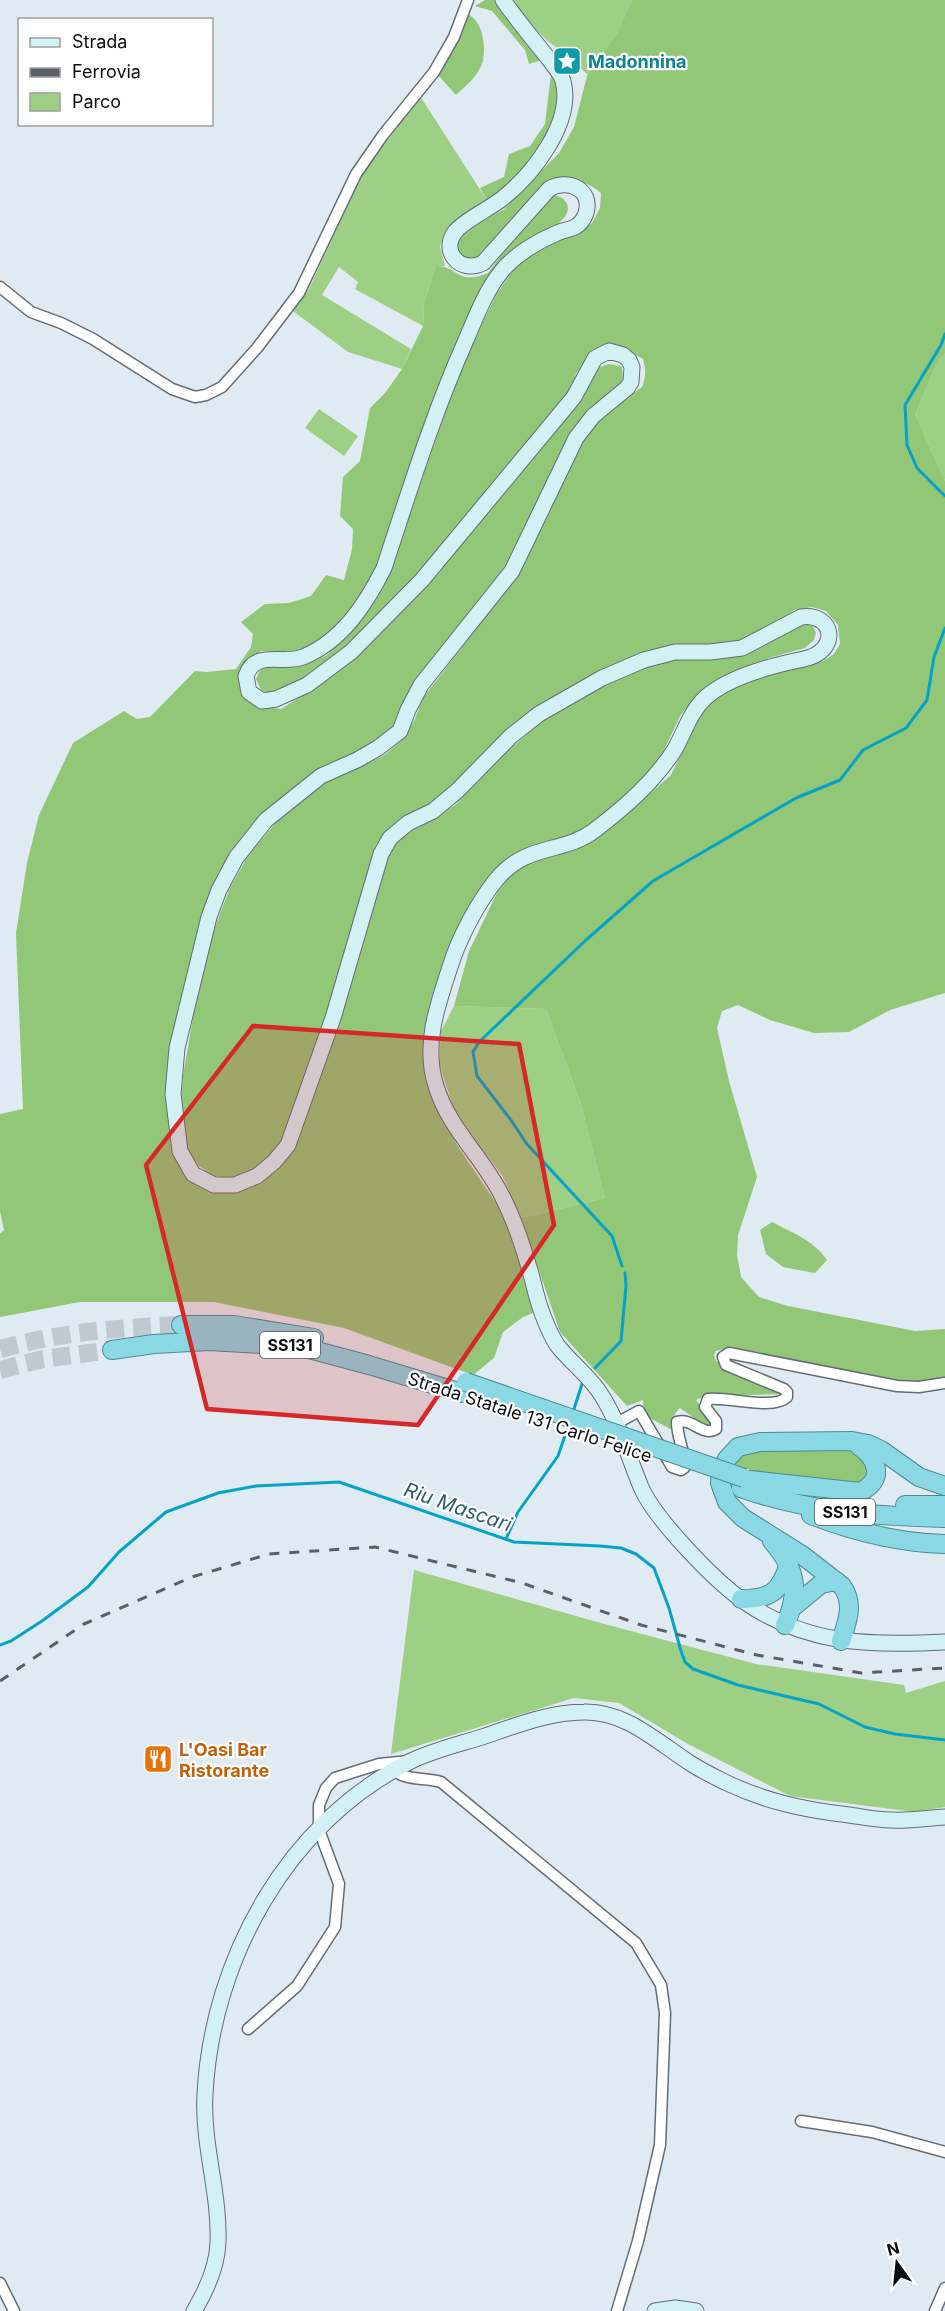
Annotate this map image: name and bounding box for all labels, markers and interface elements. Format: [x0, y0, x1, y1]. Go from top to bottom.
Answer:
legend [18, 18, 213, 126]
text: Strada [72, 31, 127, 52]
place icon: Madonnina [551, 45, 583, 77]
place label: Madonnina [588, 51, 687, 72]
text: Ferrovia [72, 61, 141, 82]
text: Parco [72, 91, 121, 112]
road number: SS131 [260, 1332, 320, 1358]
street label: Strada Statale 131 Carlo Felice [405, 1368, 655, 1466]
water label: Riu Mascari [401, 1477, 516, 1537]
road number: SS131 [815, 1499, 875, 1525]
place label: L'Oasi Bar Ristorante [179, 1739, 269, 1781]
restaurant icon: L'Oasi Bar Ristorante [142, 1743, 174, 1775]
north arrow [867, 2233, 927, 2293]
text: N [885, 2237, 902, 2260]

